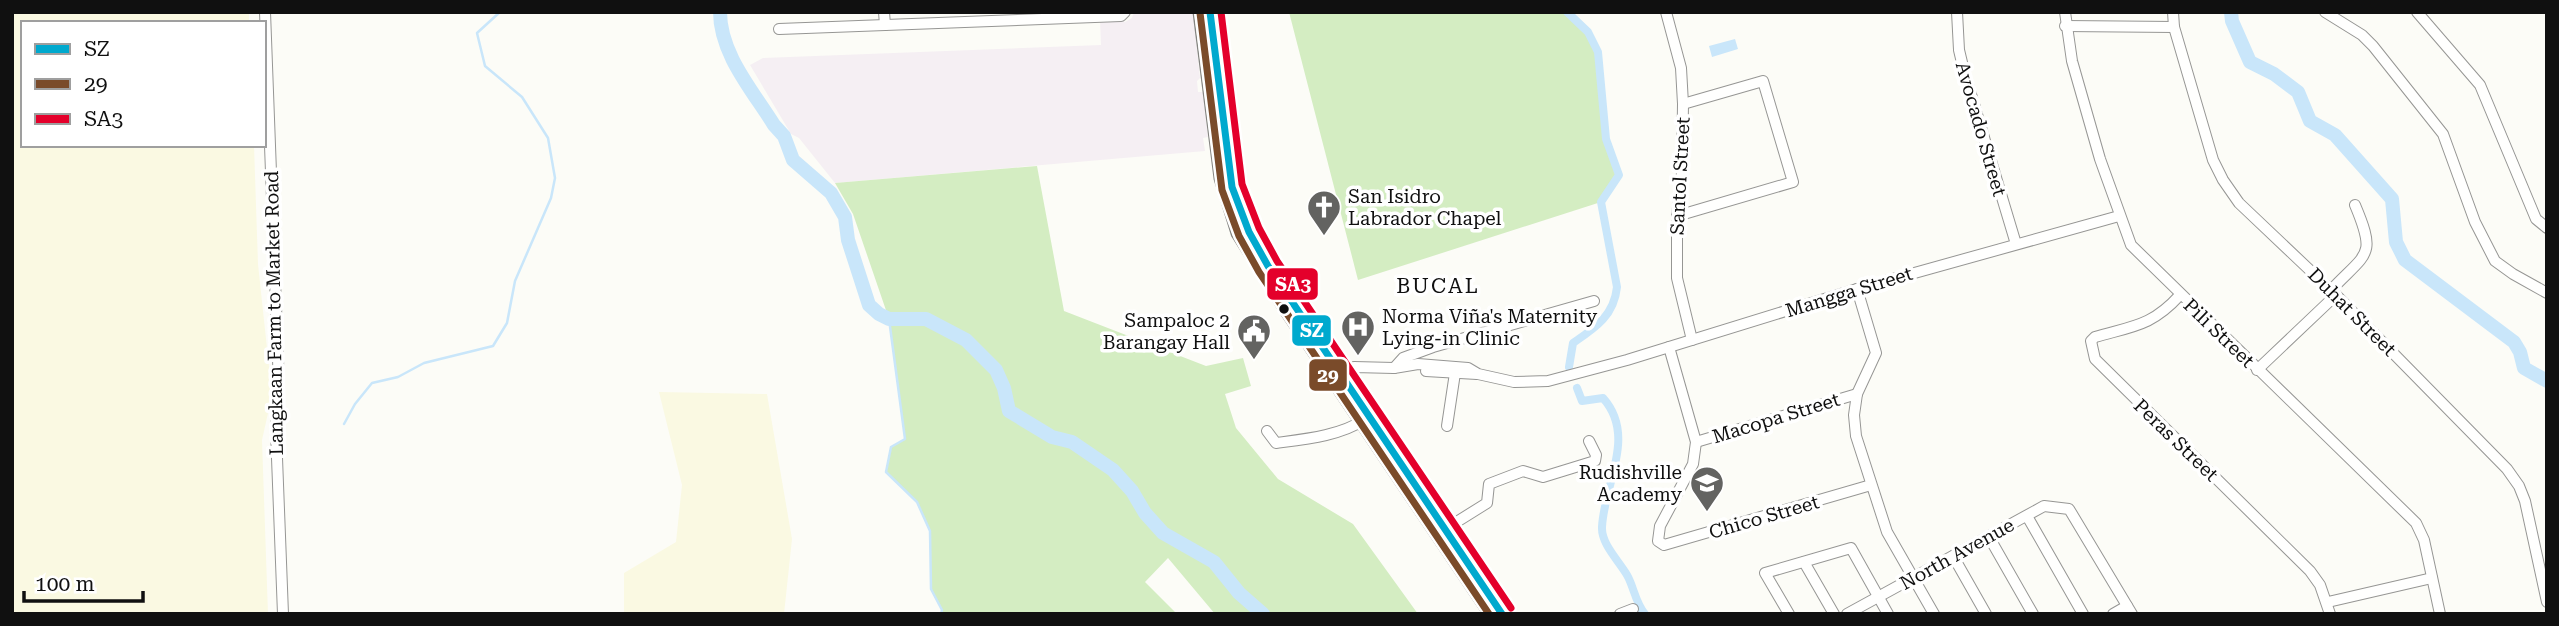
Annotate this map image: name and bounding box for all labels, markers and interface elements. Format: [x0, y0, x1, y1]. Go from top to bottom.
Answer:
legend [21, 21, 266, 147]
text: SZ [84, 37, 110, 61]
street label: Avocado Street [1951, 59, 2011, 199]
text: 29 [84, 72, 108, 96]
text: SA3 [84, 107, 123, 131]
street label: Santol Street [1665, 116, 1695, 236]
street label: Langkaan Farm to Market Road [260, 170, 288, 456]
place label: San Isidro Labrador Chapel [1348, 185, 1502, 230]
church icon: San Isidro Labrador Chapel [1305, 188, 1343, 237]
street label: Mangga Street [1783, 262, 1915, 322]
street label: Duhat Street [2303, 263, 2401, 361]
line badge: SA3 [1266, 267, 1319, 301]
text: SA3 [1275, 273, 1311, 296]
district label: BUCAL [1396, 274, 1480, 298]
street label: Pili Street [2179, 294, 2259, 372]
unlabelled marker [1277, 302, 1291, 316]
place label: Norma Viña's Maternity Lying-in Clinic [1382, 305, 1598, 350]
hospital icon: Norma Viña's Maternity Lying-in Clinic [1339, 308, 1377, 357]
place label: Sampaloc 2 Barangay Hall [1103, 309, 1230, 354]
public building icon: Sampaloc 2 Barangay Hall [1235, 312, 1273, 361]
line badge: SZ [1291, 314, 1332, 347]
text: SZ [1300, 319, 1324, 342]
line badge: 29 [1308, 358, 1348, 392]
text: 29 [1317, 364, 1339, 387]
street label: Macopa Street [1709, 388, 1843, 448]
street label: Peras Street [2129, 394, 2223, 486]
place label: Rudishville Academy [1579, 461, 1683, 506]
school or university icon: Rudishville Academy [1688, 464, 1726, 513]
street label: Chico Street [1706, 490, 1822, 544]
street label: North Avenue [1896, 513, 2018, 595]
scale bar [24, 560, 144, 604]
text: 100 m [35, 572, 95, 596]

